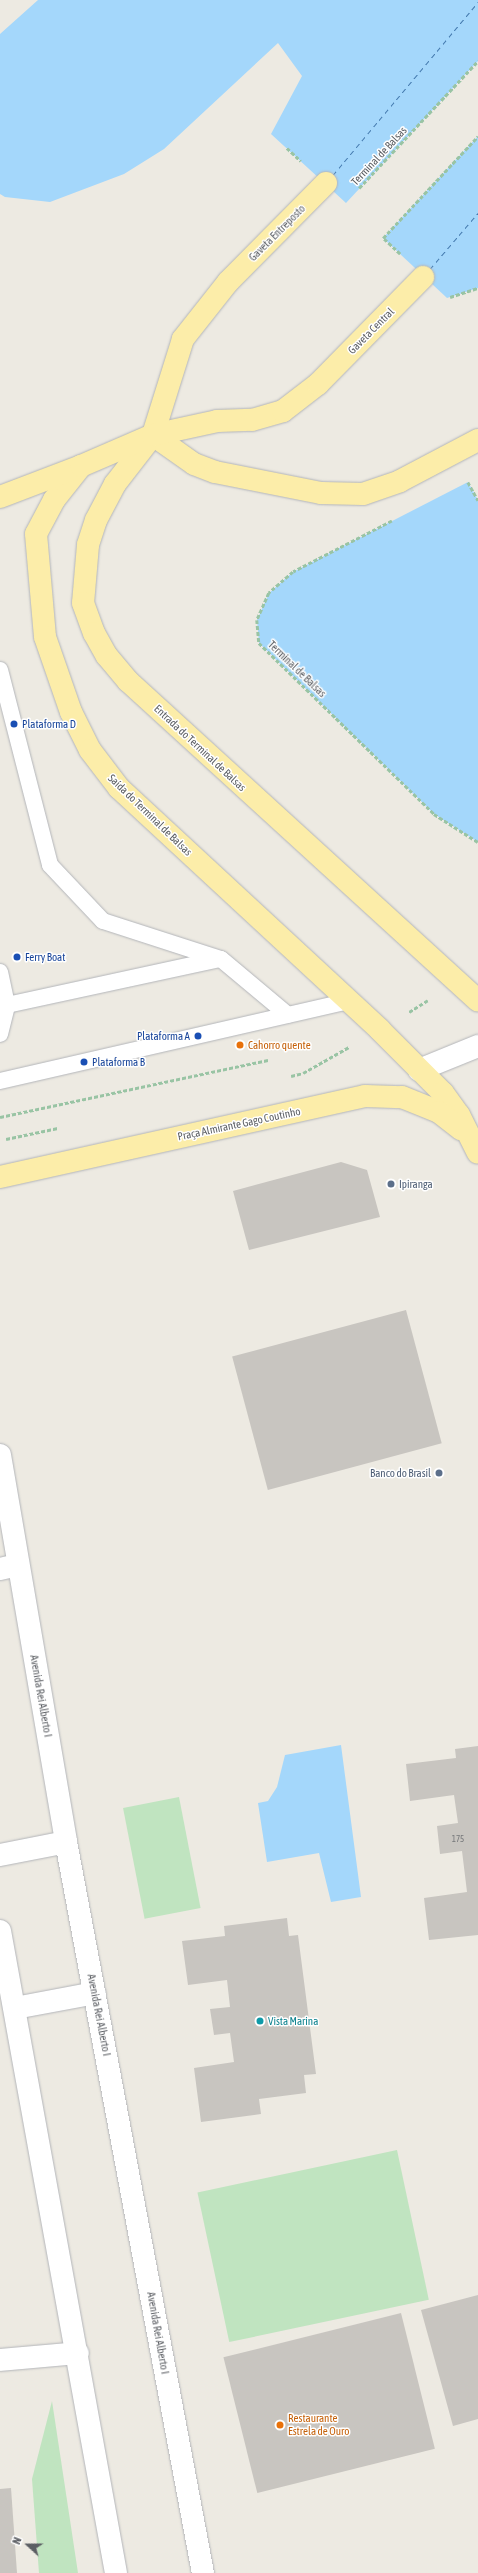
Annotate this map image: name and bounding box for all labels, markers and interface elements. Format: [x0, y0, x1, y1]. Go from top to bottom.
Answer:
street label: Terminal de Balsas [348, 124, 410, 188]
street label: Gaveta Entreposto [246, 202, 308, 264]
street label: Gaveta Central [345, 305, 397, 357]
street label: Terminal de Balsas [265, 638, 329, 700]
street label: Entrada do Terminal de Balsas [151, 702, 249, 794]
place label: Plataforma D [22, 717, 76, 731]
marker: Plataforma D [9, 719, 19, 729]
street label: Saída do Terminal de Balsas [105, 772, 195, 858]
place label: Ferry Boat [25, 950, 65, 964]
marker: Ferry Boat [12, 952, 22, 962]
place label: Plataforma A [137, 1029, 190, 1043]
marker: Plataforma A [193, 1031, 203, 1041]
place label: Cahorro quente [248, 1038, 311, 1052]
marker: Cahorro quente [235, 1040, 245, 1050]
place label: Plataforma B [92, 1055, 145, 1069]
marker: Plataforma B [79, 1057, 89, 1067]
street label: Praça Almirante Gago Coutinho [176, 1105, 302, 1143]
place label: Ipiranga [399, 1177, 433, 1191]
marker: Ipiranga [386, 1179, 396, 1189]
place label: Banco do Brasil [370, 1466, 431, 1480]
marker: Banco do Brasil [434, 1468, 444, 1478]
street label: Avenida Rei Alberto I [27, 1654, 55, 1738]
house number: 175 [452, 1834, 464, 1844]
street label: Avenida Rei Alberto I [85, 1973, 113, 2057]
place label: Vista Marina [268, 2014, 318, 2028]
marker: Vista Marina [255, 2016, 265, 2026]
street label: Avenida Rei Alberto I [144, 2291, 172, 2375]
place label: Restaurante Estrela de Ouro [288, 2412, 349, 2438]
marker: Restaurante Estrela de Ouro [275, 2420, 285, 2430]
north arrow [8, 2525, 48, 2565]
text: N [10, 2536, 24, 2546]

